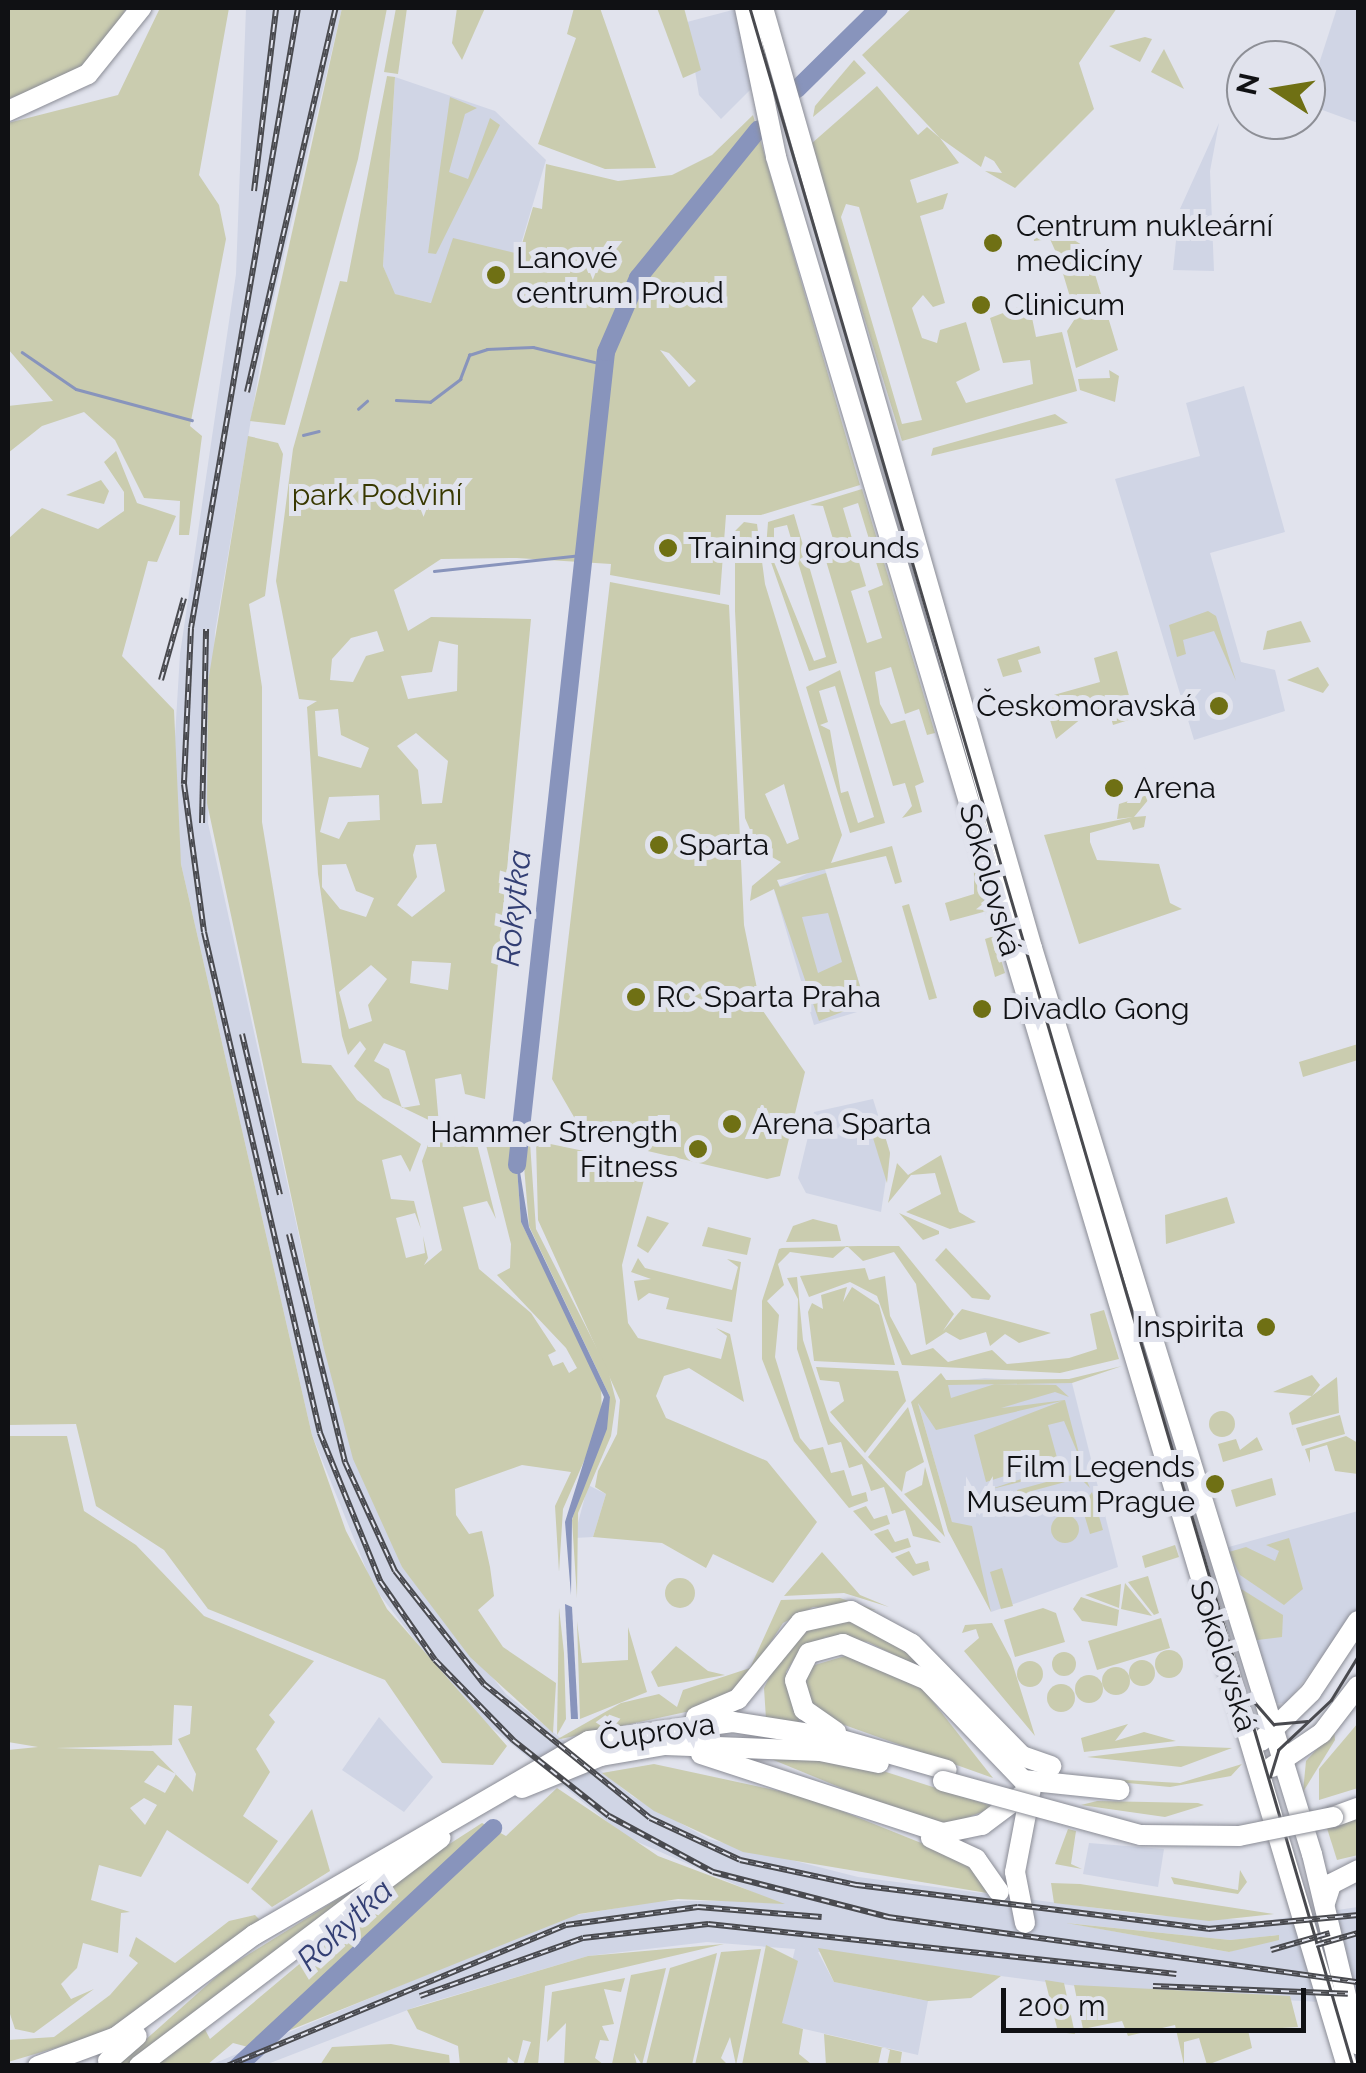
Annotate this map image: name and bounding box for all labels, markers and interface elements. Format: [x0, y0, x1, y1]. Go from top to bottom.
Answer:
north arrow [1226, 40, 1326, 140]
text: N [1230, 70, 1266, 98]
place label: Centrum nukleární medicíny [1016, 208, 1273, 278]
marker: Centrum nukleární medicíny [980, 230, 1006, 256]
place label: Lanové centrum Proud [516, 240, 724, 310]
marker: Lanové centrum Proud [485, 264, 507, 286]
place label: Clinicum [1004, 287, 1125, 323]
marker: Clinicum [968, 292, 994, 318]
park label: park Podviní [292, 477, 462, 513]
place label: Training grounds [688, 530, 920, 566]
marker: Training grounds [657, 537, 679, 559]
place label: Českomoravská [976, 688, 1196, 724]
marker: Českomoravská [1206, 693, 1232, 719]
place label: Arena [1134, 770, 1216, 806]
marker: Arena [1103, 777, 1125, 799]
street label: Sokolovská [951, 800, 1029, 960]
place label: Sparta [679, 827, 769, 863]
marker: Sparta [648, 834, 670, 856]
water label: Rokytka [489, 848, 539, 968]
place label: RC Sparta Praha [656, 979, 881, 1015]
marker: RC Sparta Praha [625, 986, 647, 1008]
place label: Divadlo Gong [1002, 991, 1190, 1027]
marker: Divadlo Gong [971, 998, 993, 1020]
place label: Arena Sparta [752, 1106, 931, 1142]
marker: Arena Sparta [721, 1113, 743, 1135]
place label: Hammer Strength Fitness [430, 1114, 678, 1184]
marker: Hammer Strength Fitness [687, 1138, 709, 1160]
place label: Inspirita [1136, 1309, 1244, 1345]
marker: Inspirita [1253, 1314, 1279, 1340]
place label: Film Legends Museum Prague [966, 1449, 1195, 1520]
marker: Film Legends Museum Prague [1204, 1473, 1226, 1495]
street label: Sokolovská [1182, 1576, 1264, 1736]
street label: Čuprova [597, 1706, 717, 1758]
water label: Rokytka [289, 1871, 401, 1979]
scale bar [1006, 1968, 1311, 2030]
text: 200 m [1018, 1988, 1106, 2023]

